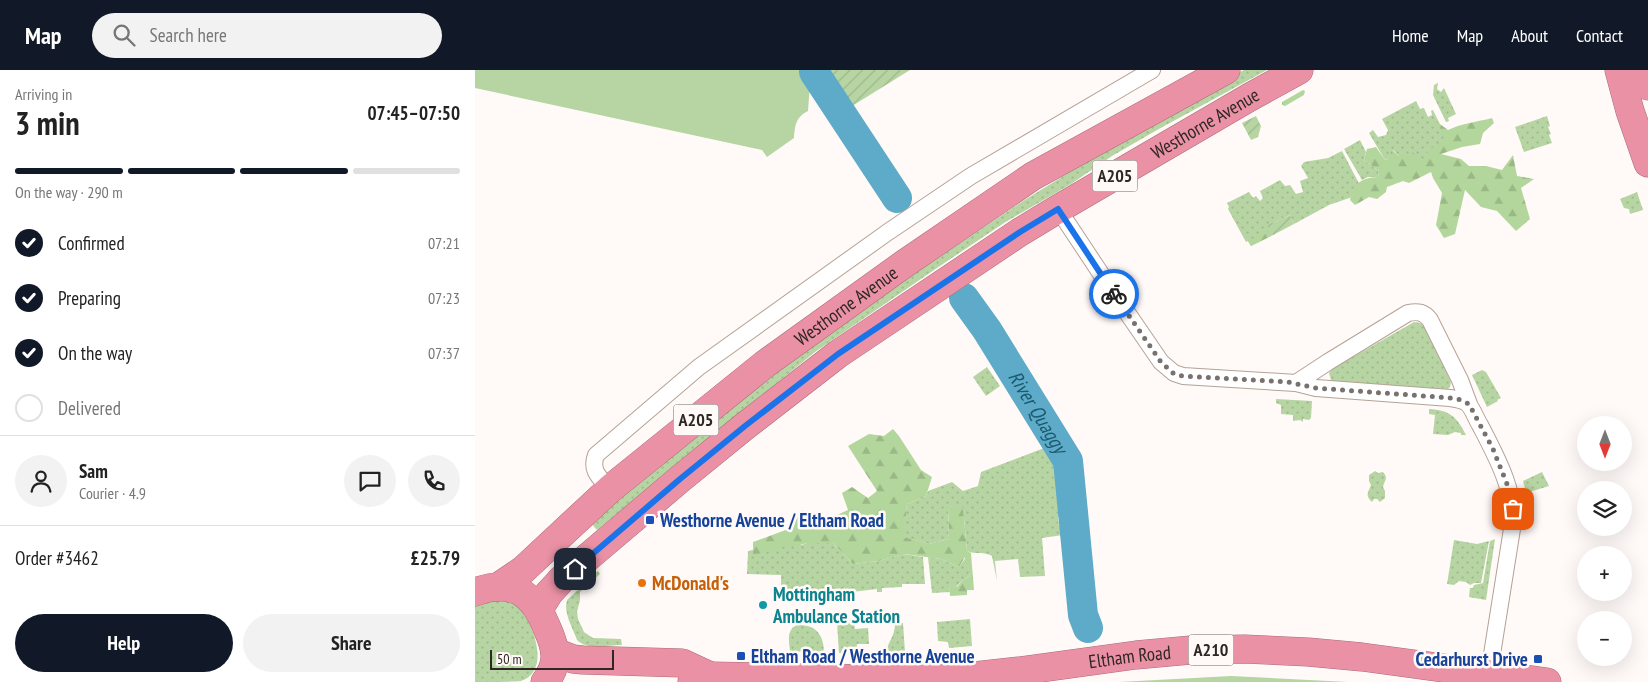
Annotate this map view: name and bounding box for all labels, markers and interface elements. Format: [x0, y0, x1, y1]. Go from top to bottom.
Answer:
search box [92, 13, 442, 58]
text: Map [25, 20, 62, 51]
icon: search [110, 21, 138, 49]
text: Search here [150, 23, 227, 47]
text: Home [1392, 24, 1429, 47]
text: Map [1457, 24, 1483, 47]
text: About [1511, 24, 1548, 47]
text: Contact [1576, 24, 1623, 47]
street label: Westhorne Avenue [1147, 82, 1264, 164]
text: Arriving in [15, 84, 72, 104]
text: 07:45–07:50 [367, 101, 460, 125]
text: 3 min [15, 102, 80, 144]
road number: A205 [1093, 160, 1137, 192]
text: On the way · 290 m [15, 182, 123, 202]
icon: check [15, 229, 43, 257]
text: Confirmed [58, 231, 125, 255]
text: 07:21 [428, 233, 460, 253]
street label: Westhorne Avenue [790, 261, 902, 351]
courier [1089, 269, 1139, 319]
icon: bike [1100, 280, 1128, 308]
icon: check [15, 284, 43, 312]
text: Preparing [58, 286, 121, 310]
text: 07:23 [428, 288, 460, 308]
icon: check [15, 339, 43, 367]
text: On the way [58, 341, 132, 365]
text: 07:37 [428, 343, 460, 363]
water label: River Quaggy [1002, 366, 1074, 460]
text: Delivered [58, 396, 121, 420]
road number: A205 [673, 404, 719, 436]
north arrow [1577, 416, 1633, 471]
map controls [1577, 416, 1632, 666]
button: person [15, 455, 67, 507]
button: chat [344, 455, 396, 507]
button: phone [408, 455, 460, 507]
text: Sam [79, 459, 108, 483]
button: layers [1577, 481, 1632, 536]
text: Courier · 4.9 [79, 483, 146, 503]
pin [1492, 488, 1534, 530]
icon: bag [1499, 495, 1527, 523]
place label: Westhorne Avenue / Eltham Road [659, 508, 884, 532]
marker: Westhorne Avenue / Eltham Road [644, 514, 656, 526]
text: Order #3462 [15, 546, 99, 570]
text: £25.79 [411, 546, 460, 570]
button: + [1577, 546, 1632, 601]
pin [554, 548, 596, 590]
icon: home [561, 555, 589, 583]
place label: McDonald's [652, 571, 729, 595]
marker: McDonald's [636, 577, 648, 589]
place label: Mottingham Ambulance Station [772, 582, 900, 628]
marker: Mottingham Ambulance Station [757, 599, 769, 611]
button: − [1577, 611, 1632, 666]
button: Help [15, 614, 233, 672]
button: Share [243, 614, 460, 672]
road number: A210 [1189, 634, 1233, 666]
street label: Eltham Road [1087, 640, 1172, 673]
place label: Eltham Road / Westhorne Avenue [751, 644, 975, 668]
scale bar [490, 647, 614, 670]
place label: Cedarhurst Drive [1416, 647, 1528, 671]
text: 50 m [497, 650, 522, 668]
marker: Eltham Road / Westhorne Avenue [735, 650, 747, 662]
marker: Cedarhurst Drive [1532, 653, 1544, 665]

